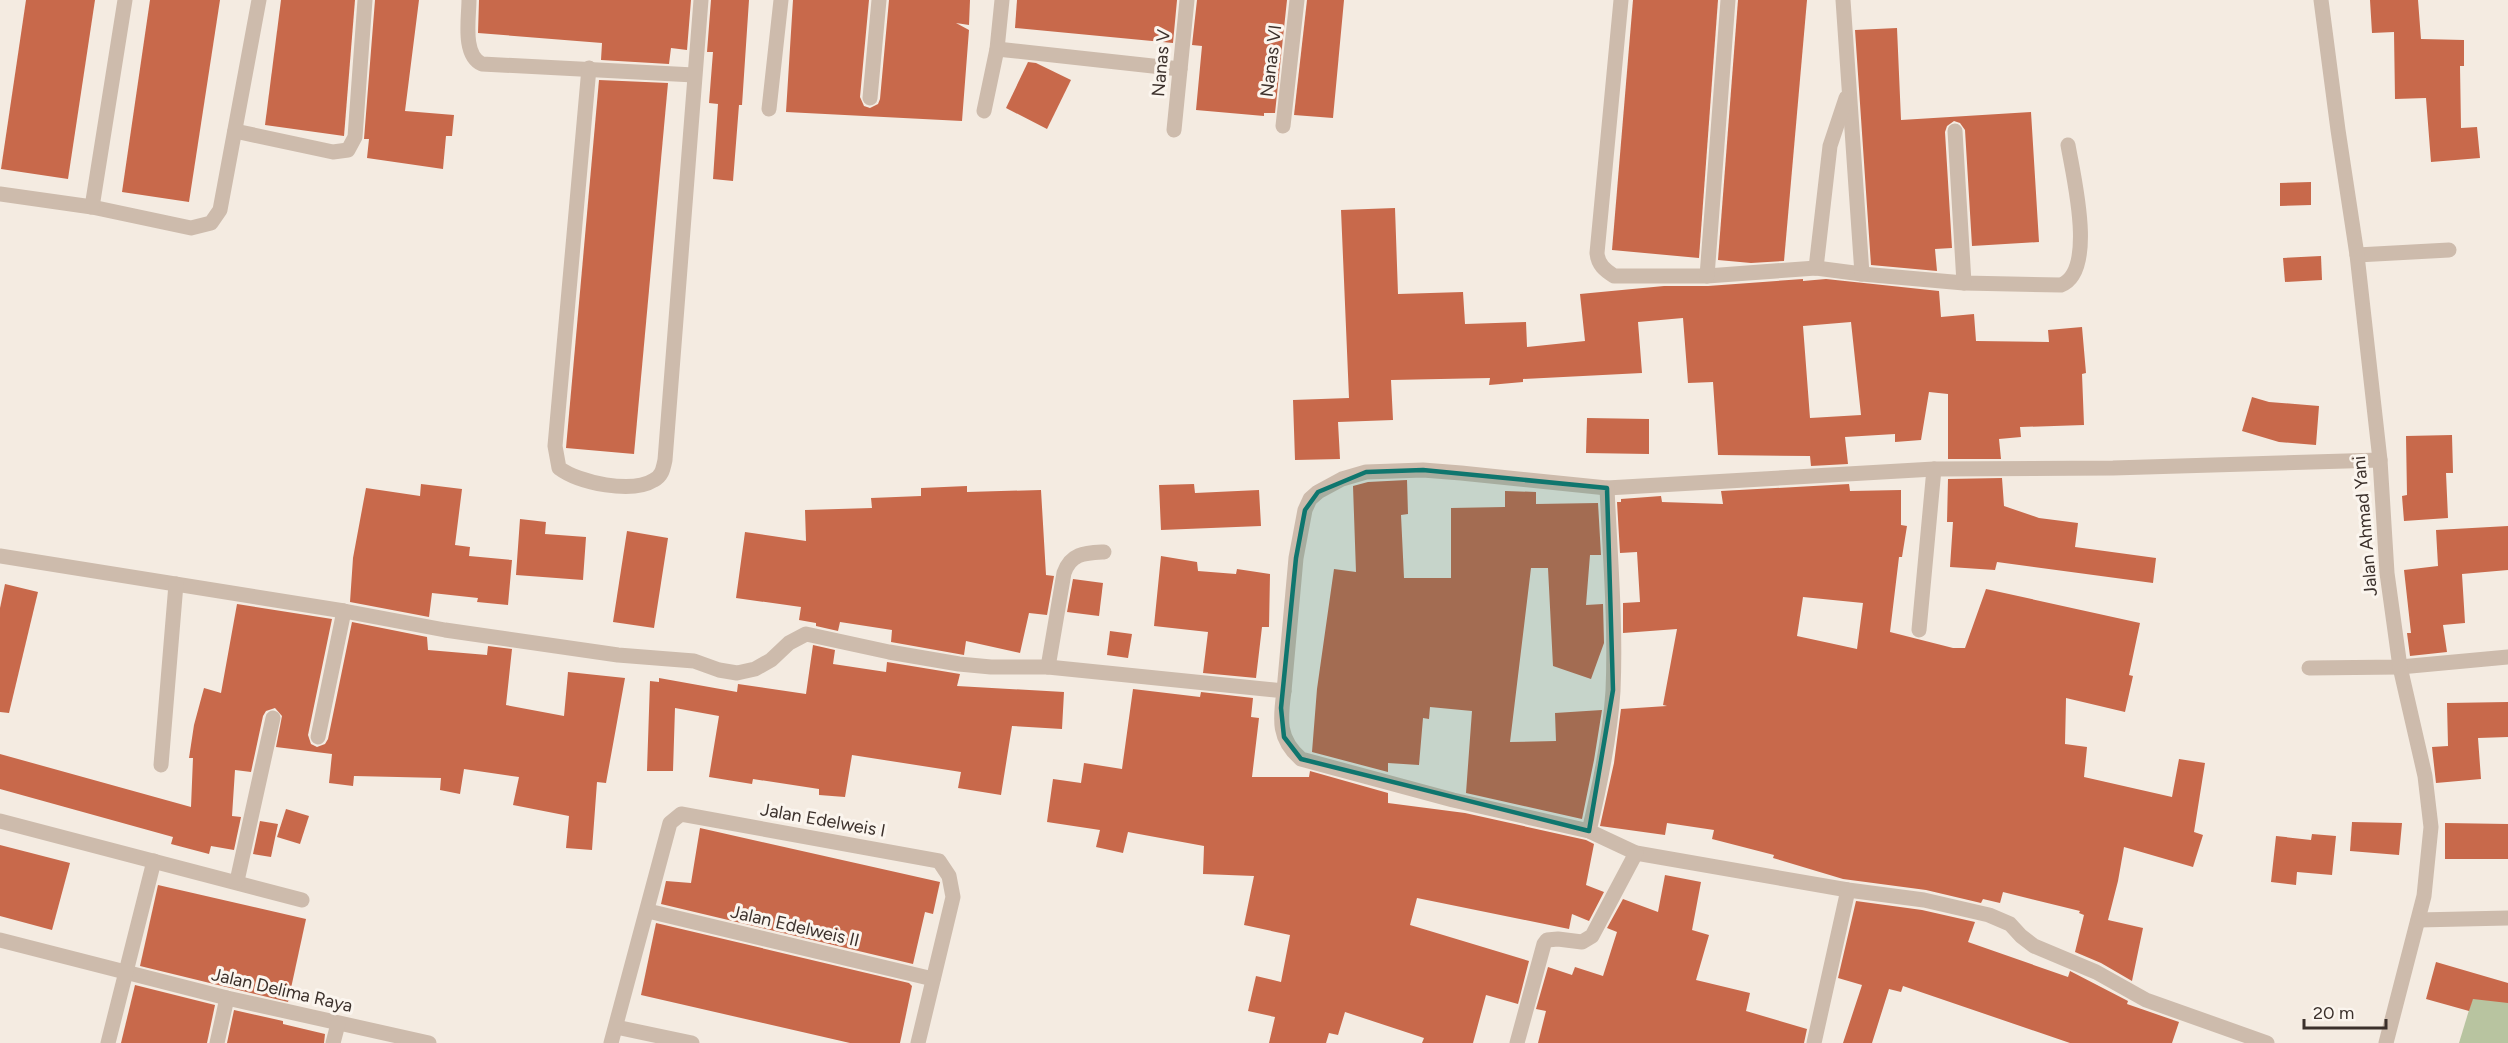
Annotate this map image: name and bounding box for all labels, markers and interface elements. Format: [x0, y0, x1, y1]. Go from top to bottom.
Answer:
street label: Nanas VI [1256, 24, 1286, 98]
street label: Nanas V [1147, 28, 1175, 98]
street label: Jalan Ahmad Yani [2348, 455, 2382, 597]
street label: Jalan Edelweis I [759, 798, 887, 842]
street label: Jalan Edelweis II [728, 900, 862, 952]
street label: Jalan Delima Raya [209, 963, 355, 1017]
scale bar [2304, 992, 2386, 1030]
text: 20 m [2313, 1002, 2354, 1024]

